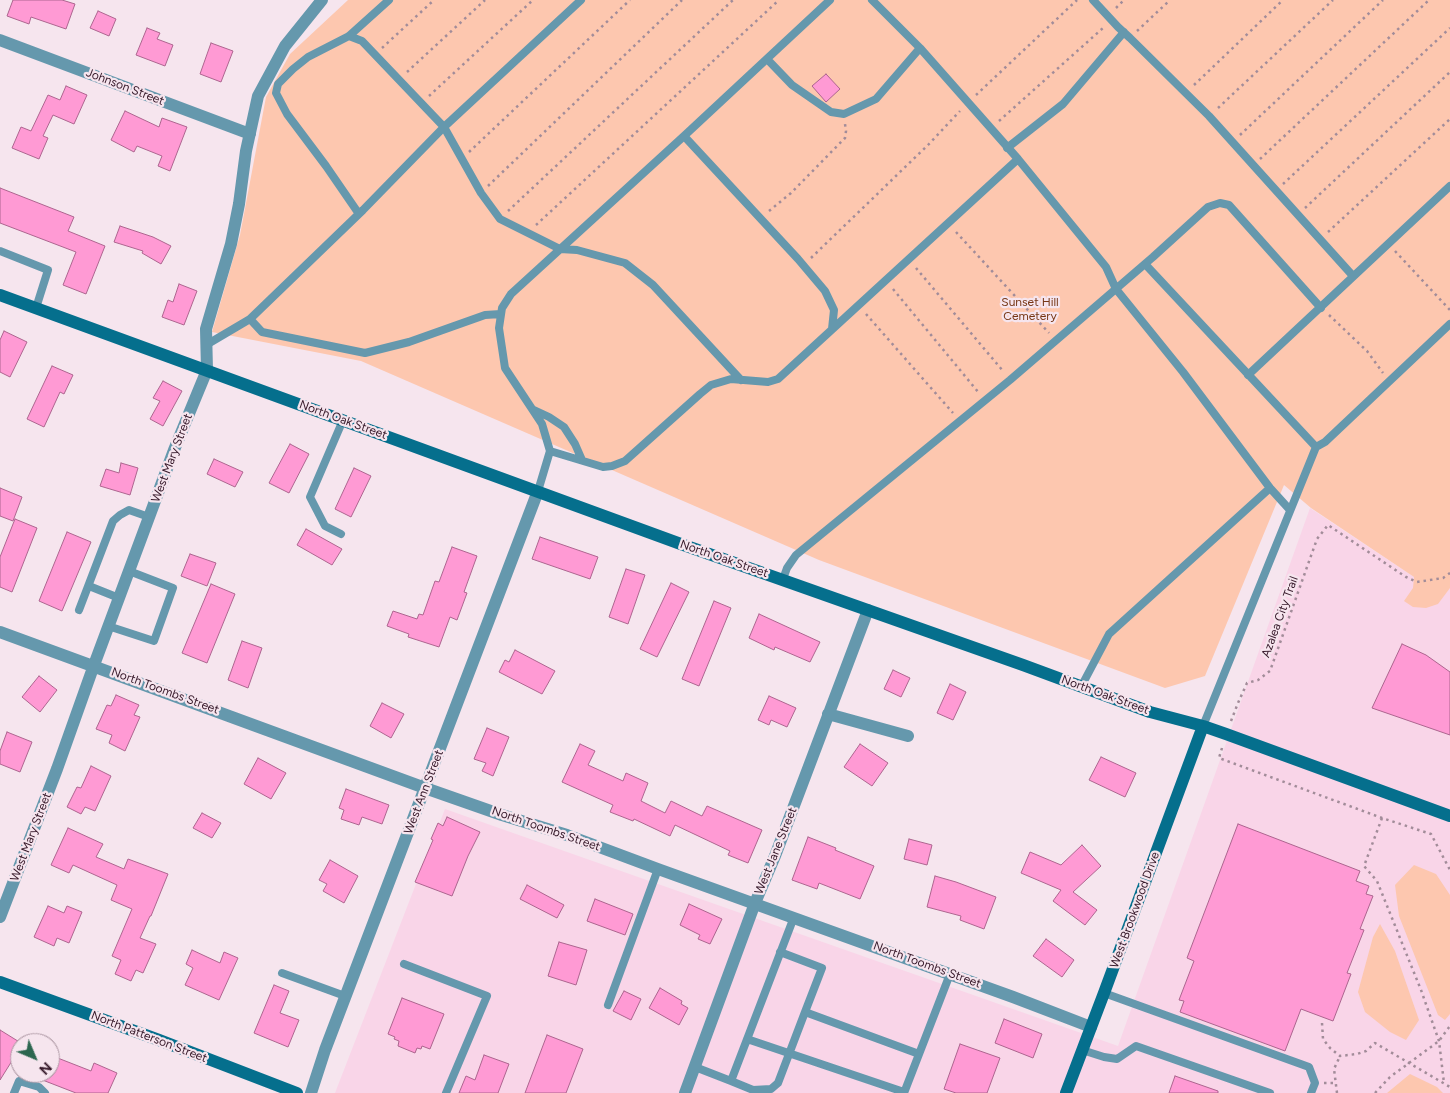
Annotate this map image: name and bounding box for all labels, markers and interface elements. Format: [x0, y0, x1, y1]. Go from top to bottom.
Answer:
street label: Johnson Street [84, 66, 166, 108]
park label: Sunset Hill Cemetery [1001, 295, 1059, 323]
street label: North Oak Street [297, 397, 389, 443]
street label: West Mary Street [148, 412, 196, 504]
street label: North Oak Street [678, 537, 770, 581]
street label: Azalea City Trail [1259, 574, 1301, 660]
street label: North Toombs Street [109, 665, 221, 717]
street label: North Oak Street [1059, 672, 1151, 718]
street label: West Ann Street [401, 748, 447, 836]
street label: West Mary Street [7, 791, 55, 883]
street label: North Toombs Street [490, 804, 602, 854]
street label: West Jane Street [752, 805, 800, 897]
street label: West Brookwood Drive [1107, 850, 1163, 970]
street label: North Toombs Street [871, 939, 983, 991]
street label: North Patterson Street [89, 1008, 209, 1066]
north arrow [10, 1033, 60, 1083]
text: N [35, 1058, 55, 1078]

